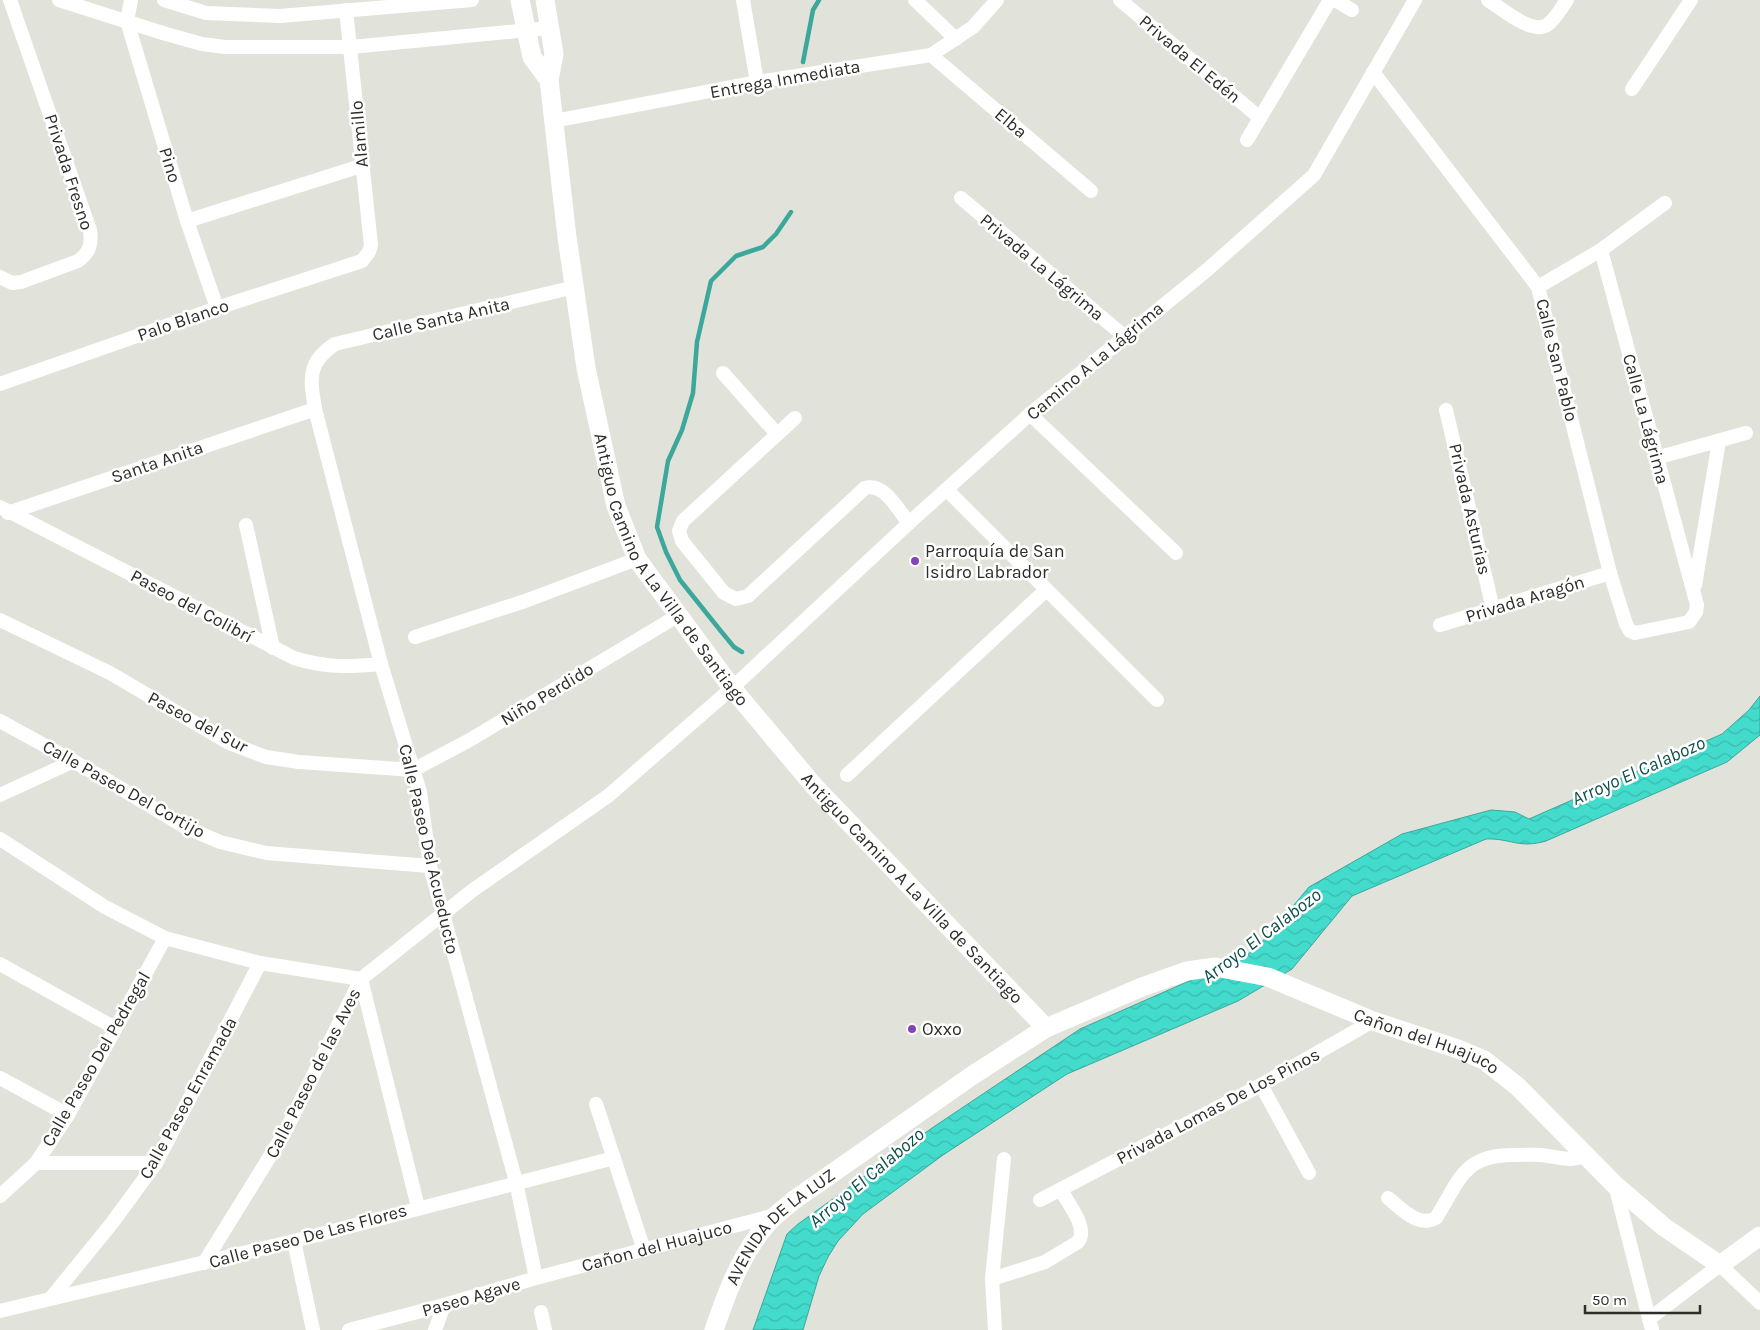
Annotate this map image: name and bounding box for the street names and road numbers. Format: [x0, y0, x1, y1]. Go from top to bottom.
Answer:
street label: Privada El Edén [1135, 10, 1245, 108]
street label: Entrega Inmediata [708, 55, 862, 103]
street label: Alamillo [345, 99, 373, 169]
street label: Elba [990, 103, 1032, 143]
street label: Privada Fresno [40, 111, 98, 233]
street label: Pino [154, 145, 186, 185]
street label: Privada La Lágrima [975, 209, 1109, 325]
street label: Calle Santa Anita [370, 292, 512, 346]
street label: Palo Blanco [134, 294, 232, 346]
street label: Calle San Pablo [1531, 296, 1583, 424]
street label: Camino A La Lágrima [1022, 297, 1168, 425]
street label: Calle La Lágrima [1618, 351, 1674, 487]
street label: Antiguo Camino A La Villa de Santiago [589, 431, 753, 711]
street label: Santa Anita [108, 436, 206, 488]
street label: Privada Asturias [1444, 441, 1496, 577]
street label: Paseo del Colibrí [127, 564, 258, 648]
street label: Privada Aragón [1463, 570, 1587, 628]
street label: Niño Perdido [496, 658, 598, 730]
street label: Paseo del Sur [144, 686, 252, 758]
street label: Calle Paseo Del Cortijo [39, 735, 209, 843]
street label: Calle Paseo Del Acueducto [394, 742, 464, 956]
street label: Antiguo Camino A La Villa de Santiago [796, 768, 1028, 1008]
street label: Calle Paseo Del Pedregal [37, 968, 155, 1150]
street label: Calle Paseo de las Aves [261, 984, 365, 1162]
street label: Cañon del Huajuco [1350, 1003, 1504, 1079]
street label: Calle Paseo Enramada [134, 1013, 242, 1183]
street label: Privada Lomas De Los Pinos [1113, 1043, 1323, 1169]
street label: AVENIDA DE LA LUZ [721, 1164, 839, 1289]
street label: Calle Paseo De Las Flores [207, 1199, 409, 1273]
street label: Cañon del Huajuco [579, 1216, 734, 1277]
street label: Paseo Agave [419, 1272, 523, 1322]

